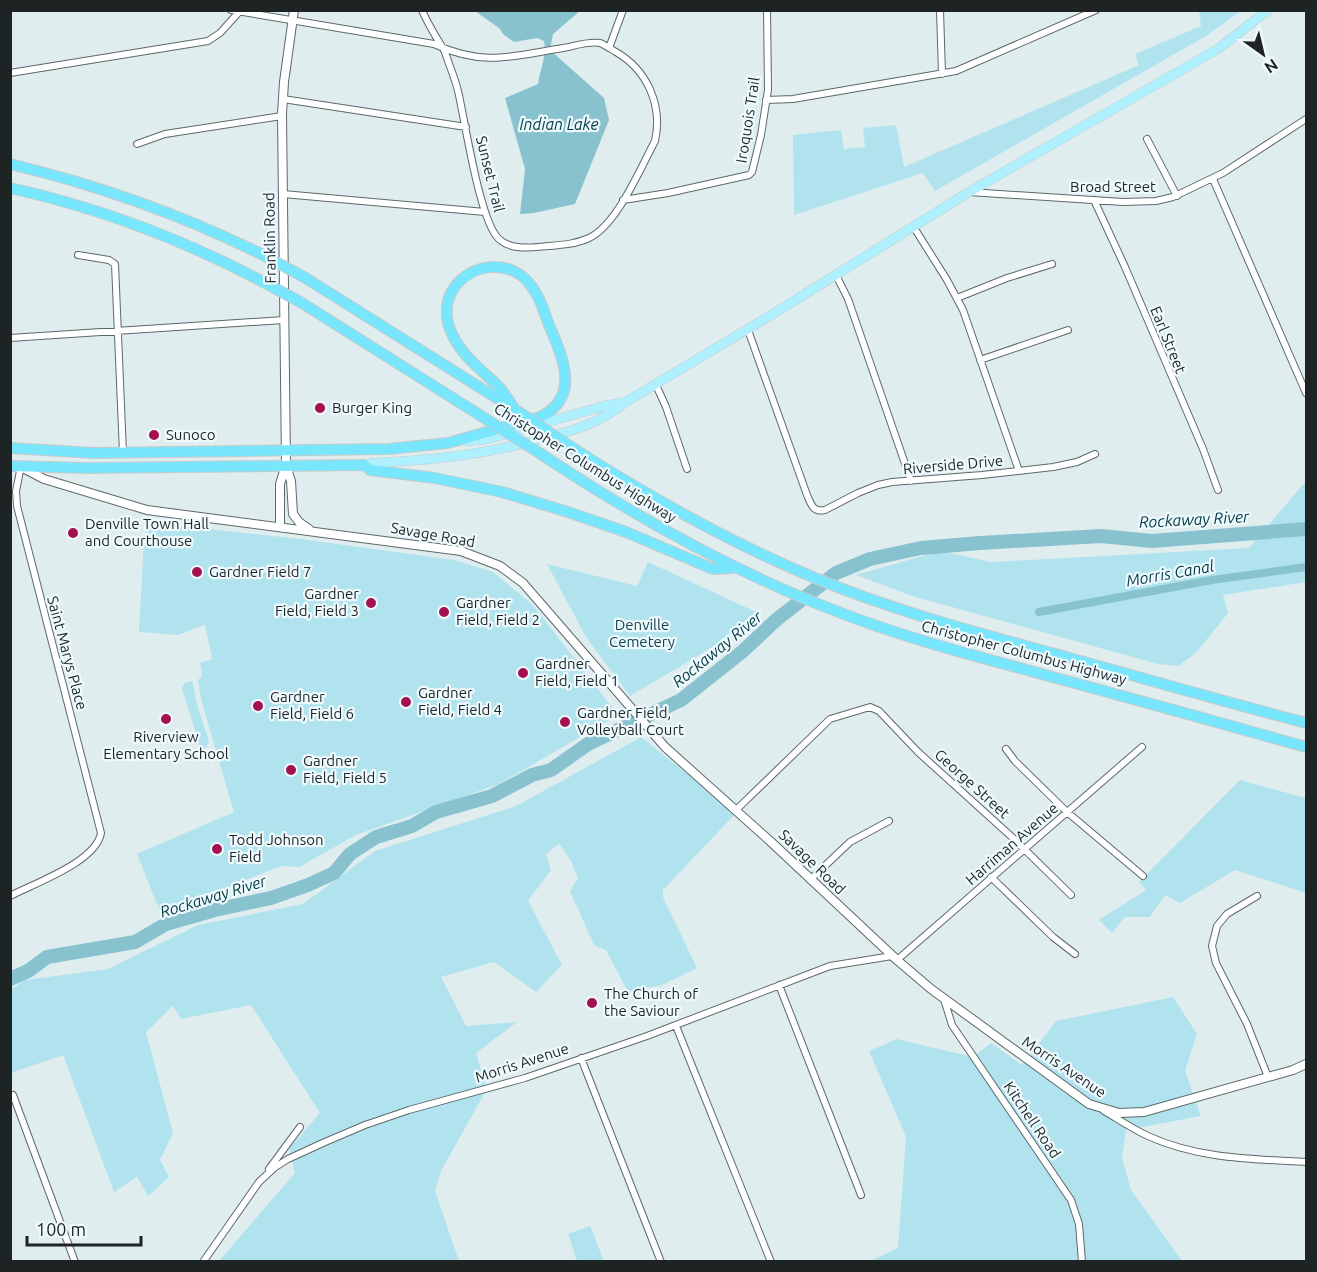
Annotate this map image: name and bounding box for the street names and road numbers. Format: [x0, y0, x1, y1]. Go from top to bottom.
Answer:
street label: Iroquois Trail [732, 76, 763, 164]
street label: Sunset Trail [473, 134, 508, 214]
street label: Broad Street [1070, 178, 1156, 195]
street label: Franklin Road [260, 192, 279, 284]
street label: Earl Street [1147, 304, 1190, 376]
street label: Christopher Columbus Highway [491, 399, 679, 526]
street label: Riverside Drive [902, 452, 1004, 477]
street label: Savage Road [390, 519, 477, 550]
street label: Saint Marys Place [44, 594, 91, 712]
street label: Christopher Columbus Highway [920, 617, 1128, 688]
street label: George Street [931, 746, 1013, 822]
street label: Harriman Avenue [962, 799, 1061, 888]
street label: Savage Road [776, 826, 849, 897]
street label: Morris Avenue [1019, 1032, 1109, 1101]
street label: Morris Avenue [473, 1039, 571, 1086]
street label: Kitchell Road [1001, 1078, 1064, 1161]

